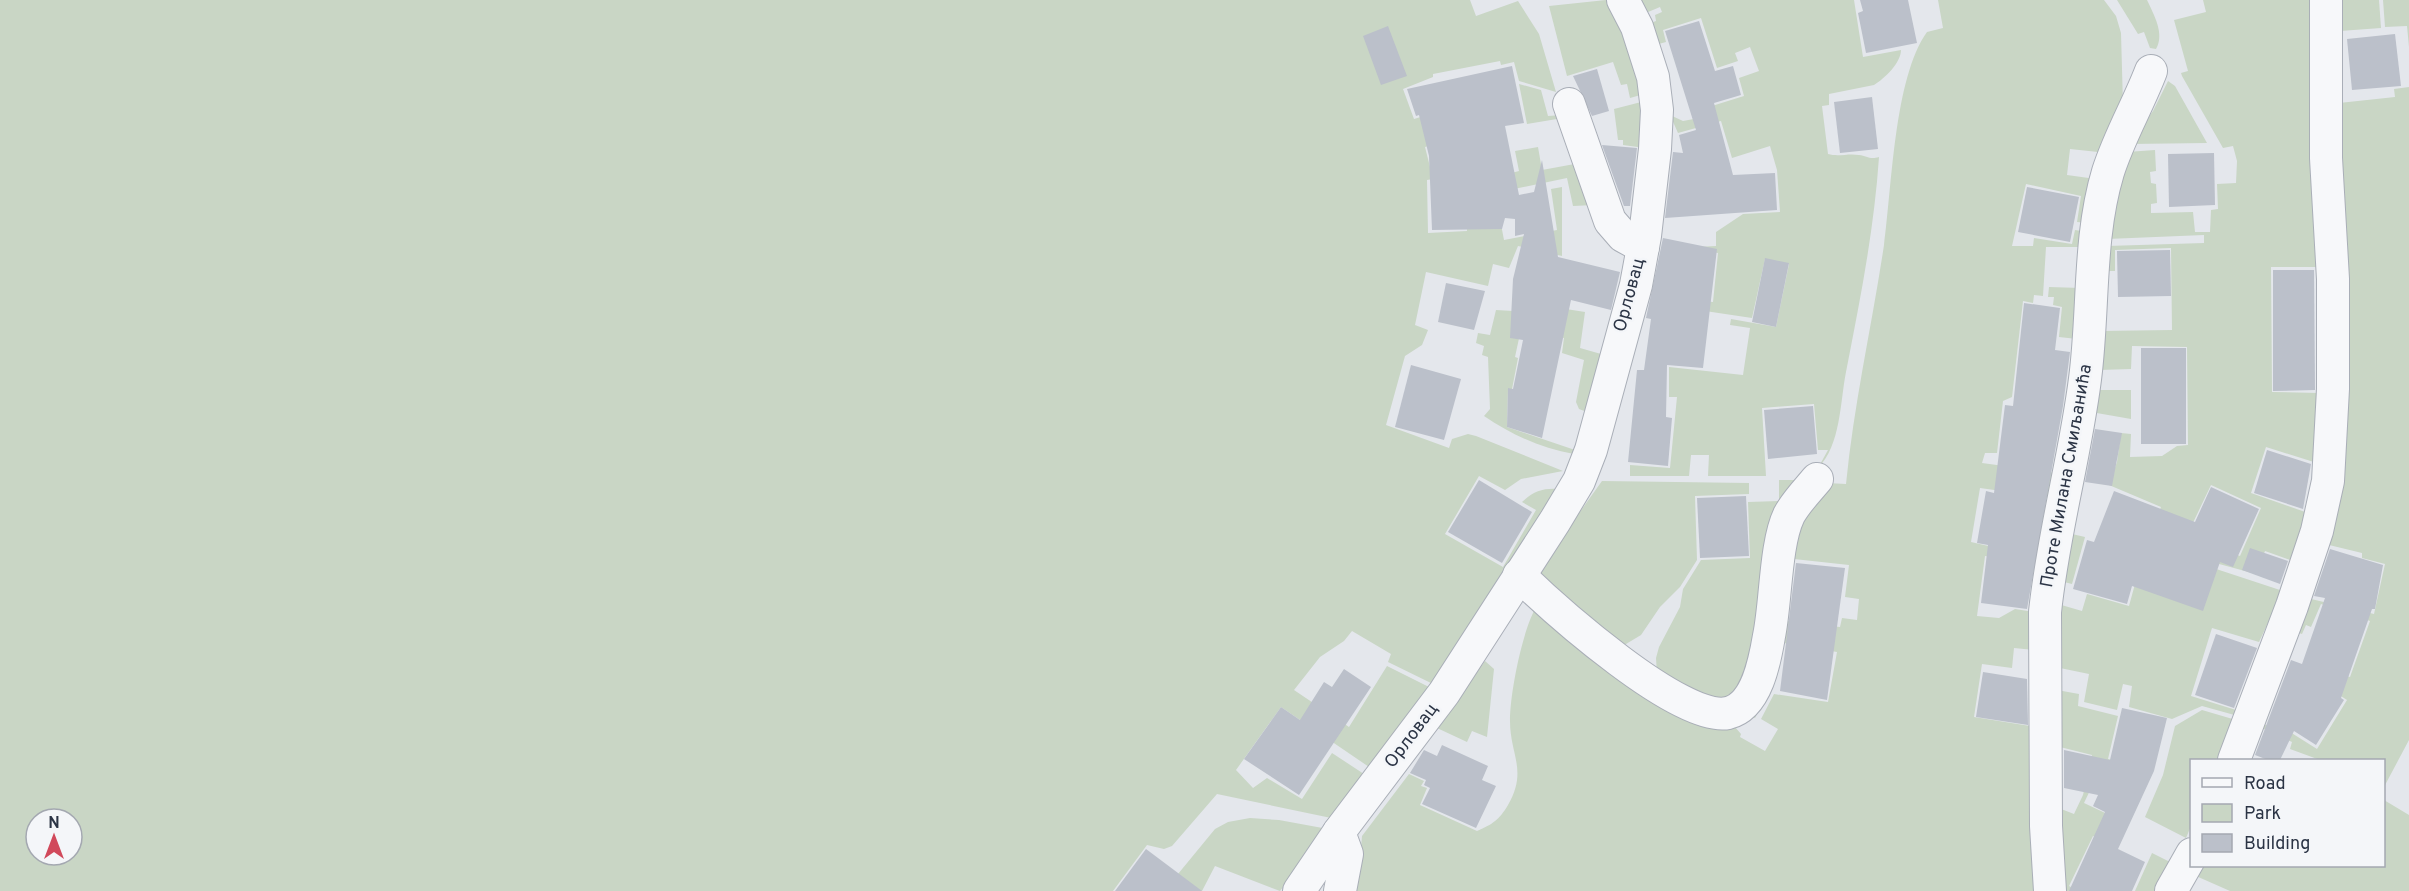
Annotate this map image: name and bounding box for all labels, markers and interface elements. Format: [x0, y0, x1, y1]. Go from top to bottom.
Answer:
street label: Орловац [1609, 255, 1651, 335]
street label: Проте Милана Смиљанића [2036, 362, 2098, 590]
street label: Орловац [1380, 699, 1444, 773]
legend [2190, 759, 2385, 867]
text: Road [2244, 773, 2286, 796]
text: Park [2244, 803, 2281, 826]
north arrow [24, 807, 84, 867]
text: N [48, 814, 60, 834]
text: Building [2244, 833, 2310, 856]

